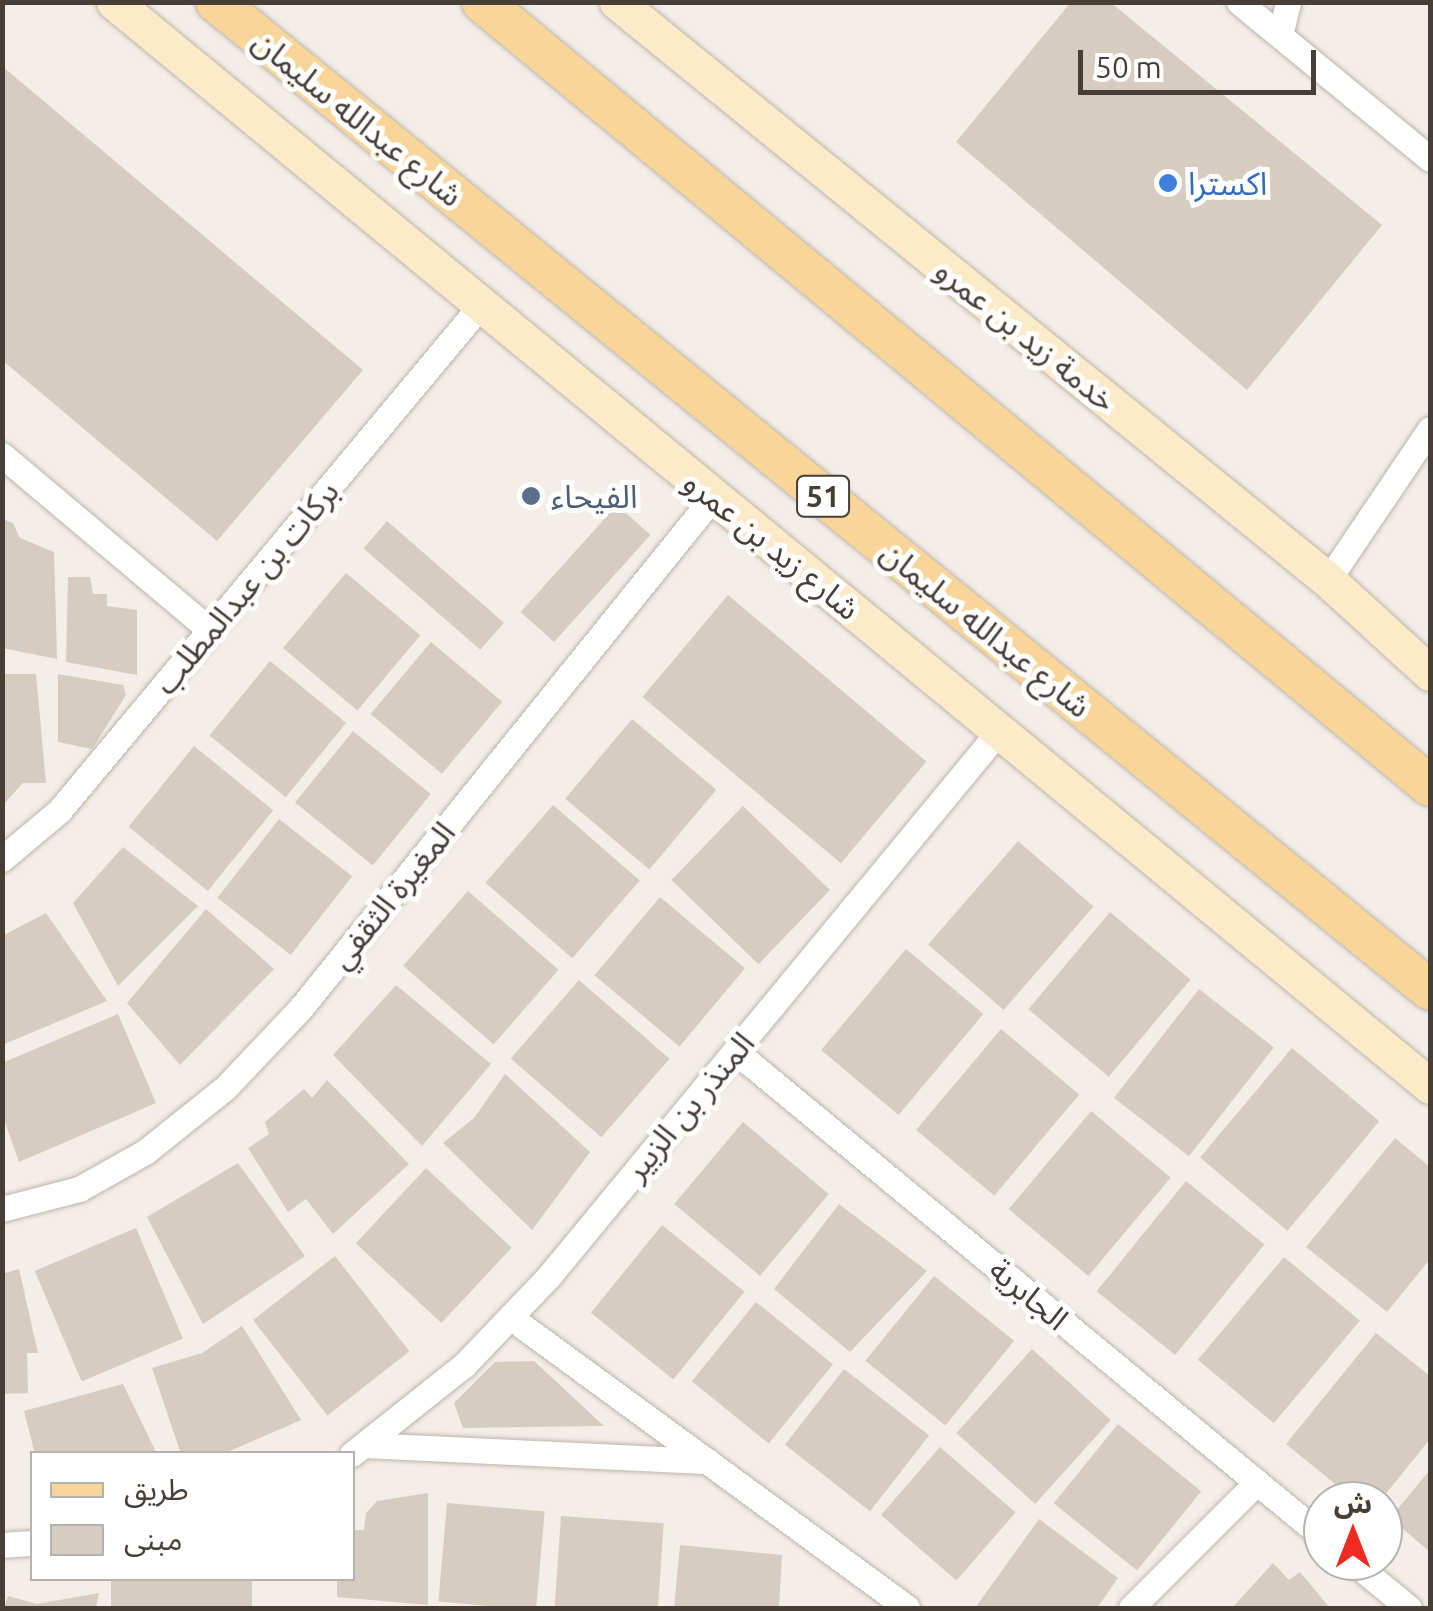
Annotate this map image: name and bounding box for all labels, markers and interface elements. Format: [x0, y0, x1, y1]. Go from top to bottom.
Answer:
street label: شارع عبدالله سليمان [245, 22, 471, 214]
scale bar [1083, 30, 1320, 92]
text: 50 m [1095, 50, 1162, 84]
place label: اكسترا [1188, 164, 1267, 202]
marker: اكسترا [1157, 172, 1179, 194]
street label: خدمة زيد بن عمرو [928, 251, 1124, 419]
street label: شارع زيد بن عمرو [676, 462, 868, 628]
road number: 51 [796, 471, 850, 521]
street label: بركات بن عبدالمطلب [146, 472, 346, 702]
place label: الفيحاء [551, 477, 638, 515]
marker: الفيحاء [520, 485, 542, 507]
street label: شارع عبدالله سليمان [873, 533, 1099, 725]
street label: المغيرة الثقفي [321, 814, 463, 976]
street label: المنذر بن الزبير [616, 1024, 762, 1188]
street label: الجابرية [982, 1250, 1076, 1338]
legend [30, 1451, 355, 1581]
text: طريق [124, 1472, 189, 1506]
north arrow [1303, 1481, 1403, 1581]
text: ش [1334, 1487, 1372, 1518]
text: مبنى [124, 1522, 182, 1556]

